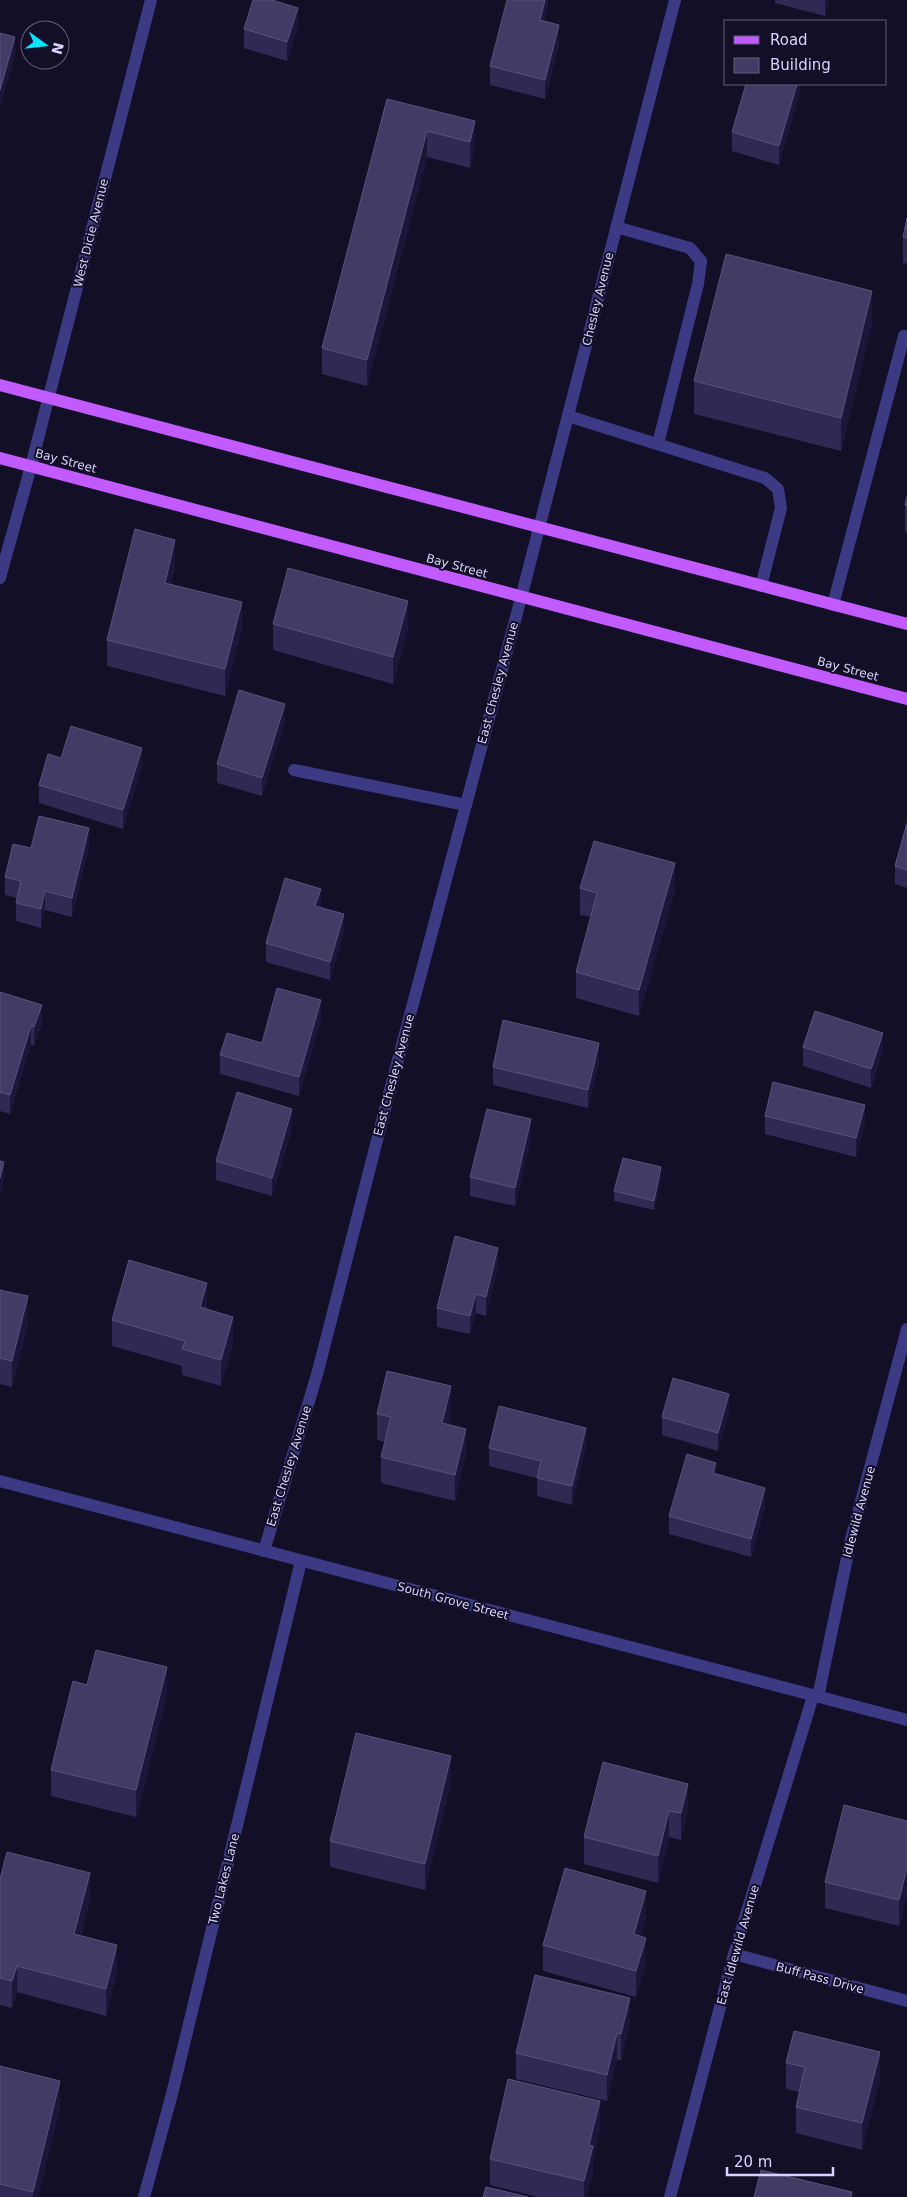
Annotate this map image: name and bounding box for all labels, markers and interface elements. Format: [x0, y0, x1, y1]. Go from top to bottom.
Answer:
north arrow [20, 20, 70, 70]
legend [724, 20, 887, 85]
text: Road [770, 31, 808, 49]
text: N [48, 41, 67, 56]
text: Building [770, 56, 831, 74]
street label: West Dicie Avenue [71, 177, 111, 289]
street label: Chesley Avenue [580, 251, 616, 347]
street label: Bay Street [34, 446, 99, 476]
street label: Bay Street [425, 551, 490, 581]
street label: East Chesley Avenue [475, 621, 521, 745]
street label: Bay Street [816, 654, 881, 684]
street label: East Chesley Avenue [371, 1013, 417, 1137]
street label: East Chesley Avenue [264, 1404, 314, 1528]
street label: Idlewild Avenue [840, 1465, 878, 1559]
street label: South Grove Street [396, 1579, 511, 1623]
street label: Two Lakes Lane [206, 1832, 242, 1927]
street label: East Idlewild Avenue [714, 1883, 762, 2007]
street label: Buff Pass Drive [775, 1960, 865, 1996]
scale bar [727, 2144, 833, 2176]
text: 20 m [734, 2153, 772, 2171]

